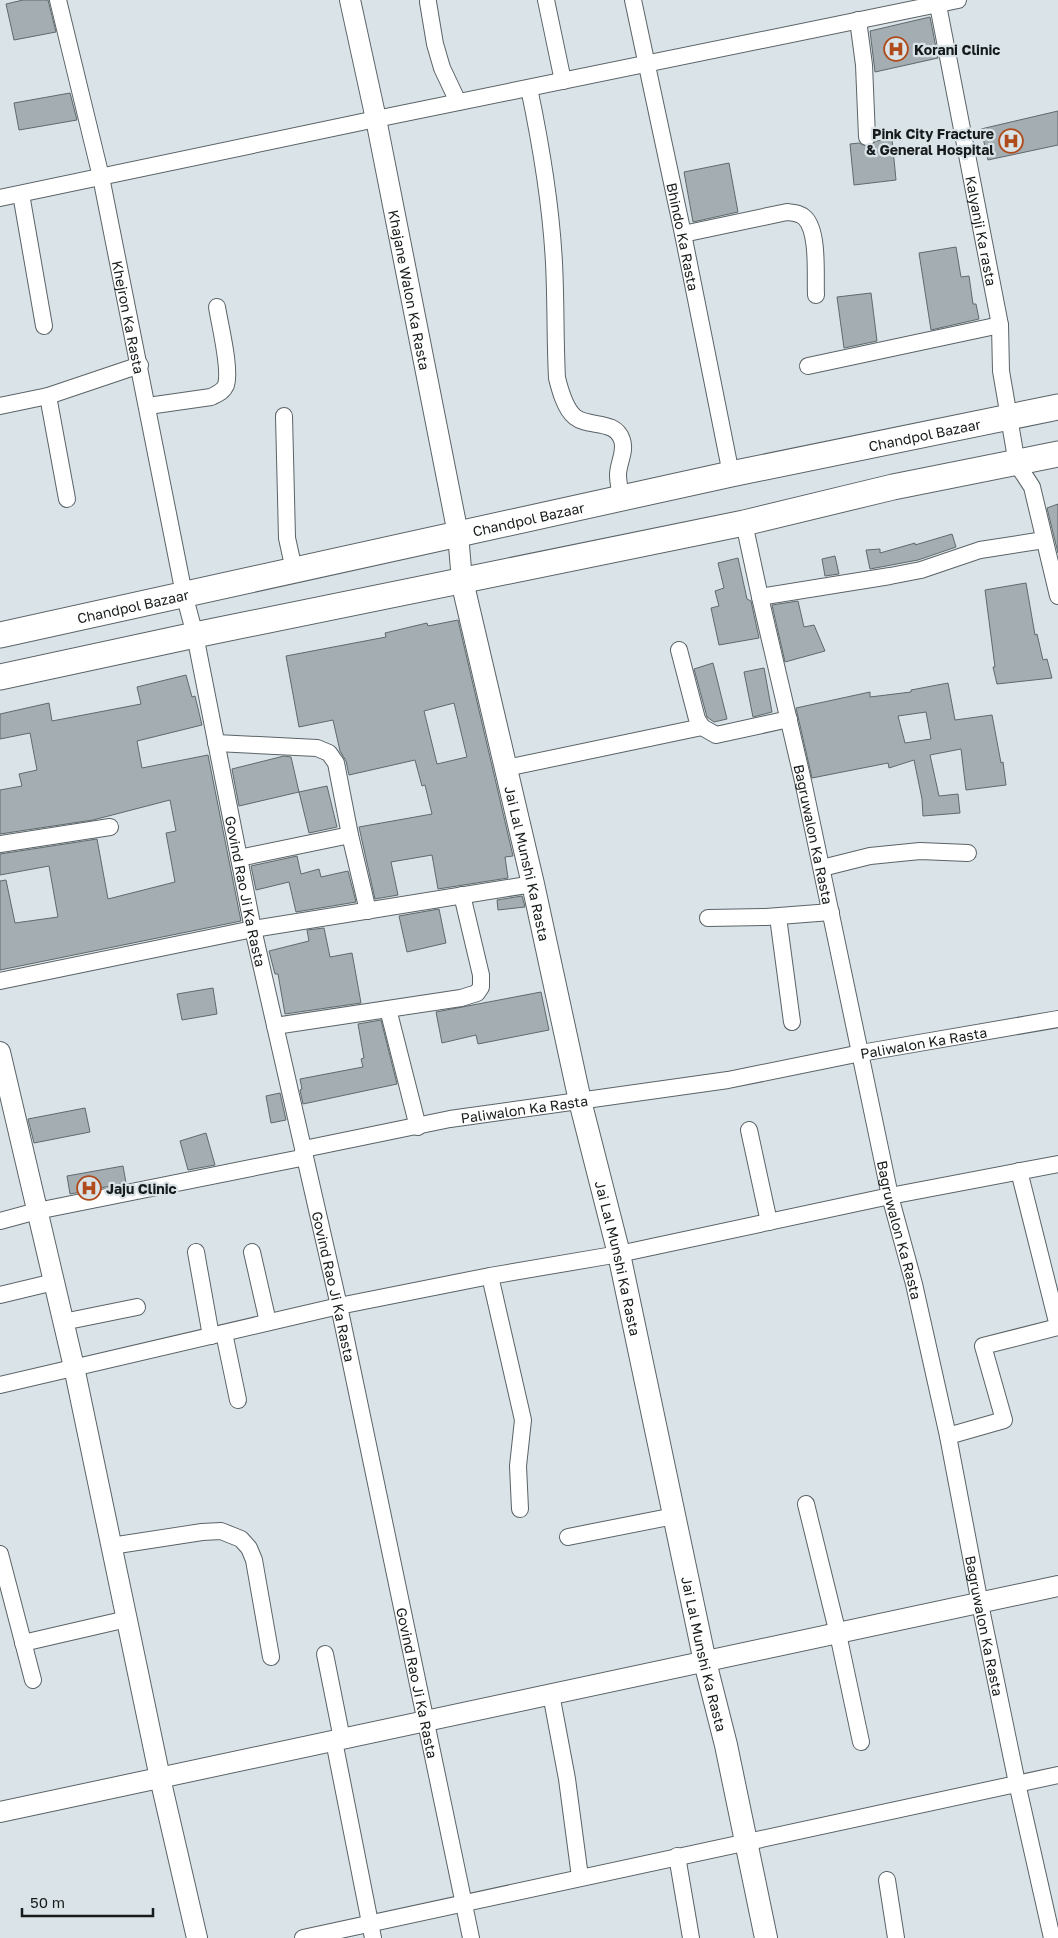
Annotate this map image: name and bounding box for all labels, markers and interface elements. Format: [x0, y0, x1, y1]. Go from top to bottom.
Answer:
hospital icon: Korani Clinic [883, 36, 909, 62]
place label: Korani Clinic [914, 41, 1000, 58]
place label: Pink City Fracture & General Hospital [866, 125, 994, 158]
hospital icon: Pink City Fracture & General Hospital [998, 128, 1024, 154]
street label: Kalyanji Ka rasta [963, 174, 1001, 287]
street label: Bhindo Ka Rasta [664, 181, 703, 292]
street label: Khajane Walon Ka Rasta [386, 208, 434, 372]
street label: Khejron Ka Rasta [109, 259, 148, 375]
street label: Chandpol Bazaar [867, 414, 983, 454]
street label: Chandpol Bazaar [471, 498, 586, 539]
street label: Chandpol Bazaar [75, 585, 191, 626]
street label: Bagruwalon Ka Rasta [791, 762, 837, 906]
street label: Jai Lal Munshi Ka Rasta [502, 784, 554, 943]
street label: Govind Rao Ji Ka Rasta [222, 814, 270, 968]
street label: Paliwalon Ka Rasta [859, 1023, 988, 1061]
street label: Paliwalon Ka Rasta [459, 1091, 589, 1126]
street label: Bagruwalon Ka Rasta [874, 1159, 926, 1301]
hospital icon: Jaju Clinic [76, 1175, 102, 1201]
street label: Jai Lal Munshi Ka Rasta [592, 1179, 644, 1337]
place label: Jaju Clinic [106, 1180, 177, 1197]
street label: Govind Rao Ji Ka Rasta [309, 1209, 359, 1363]
street label: Bagruwalon Ka Rasta [962, 1554, 1007, 1698]
street label: Jai Lal Munshi Ka Rasta [679, 1575, 731, 1733]
street label: Govind Rao Ji Ka Rasta [394, 1606, 442, 1760]
scale bar [22, 1886, 154, 1918]
text: 50 m [30, 1893, 65, 1911]

